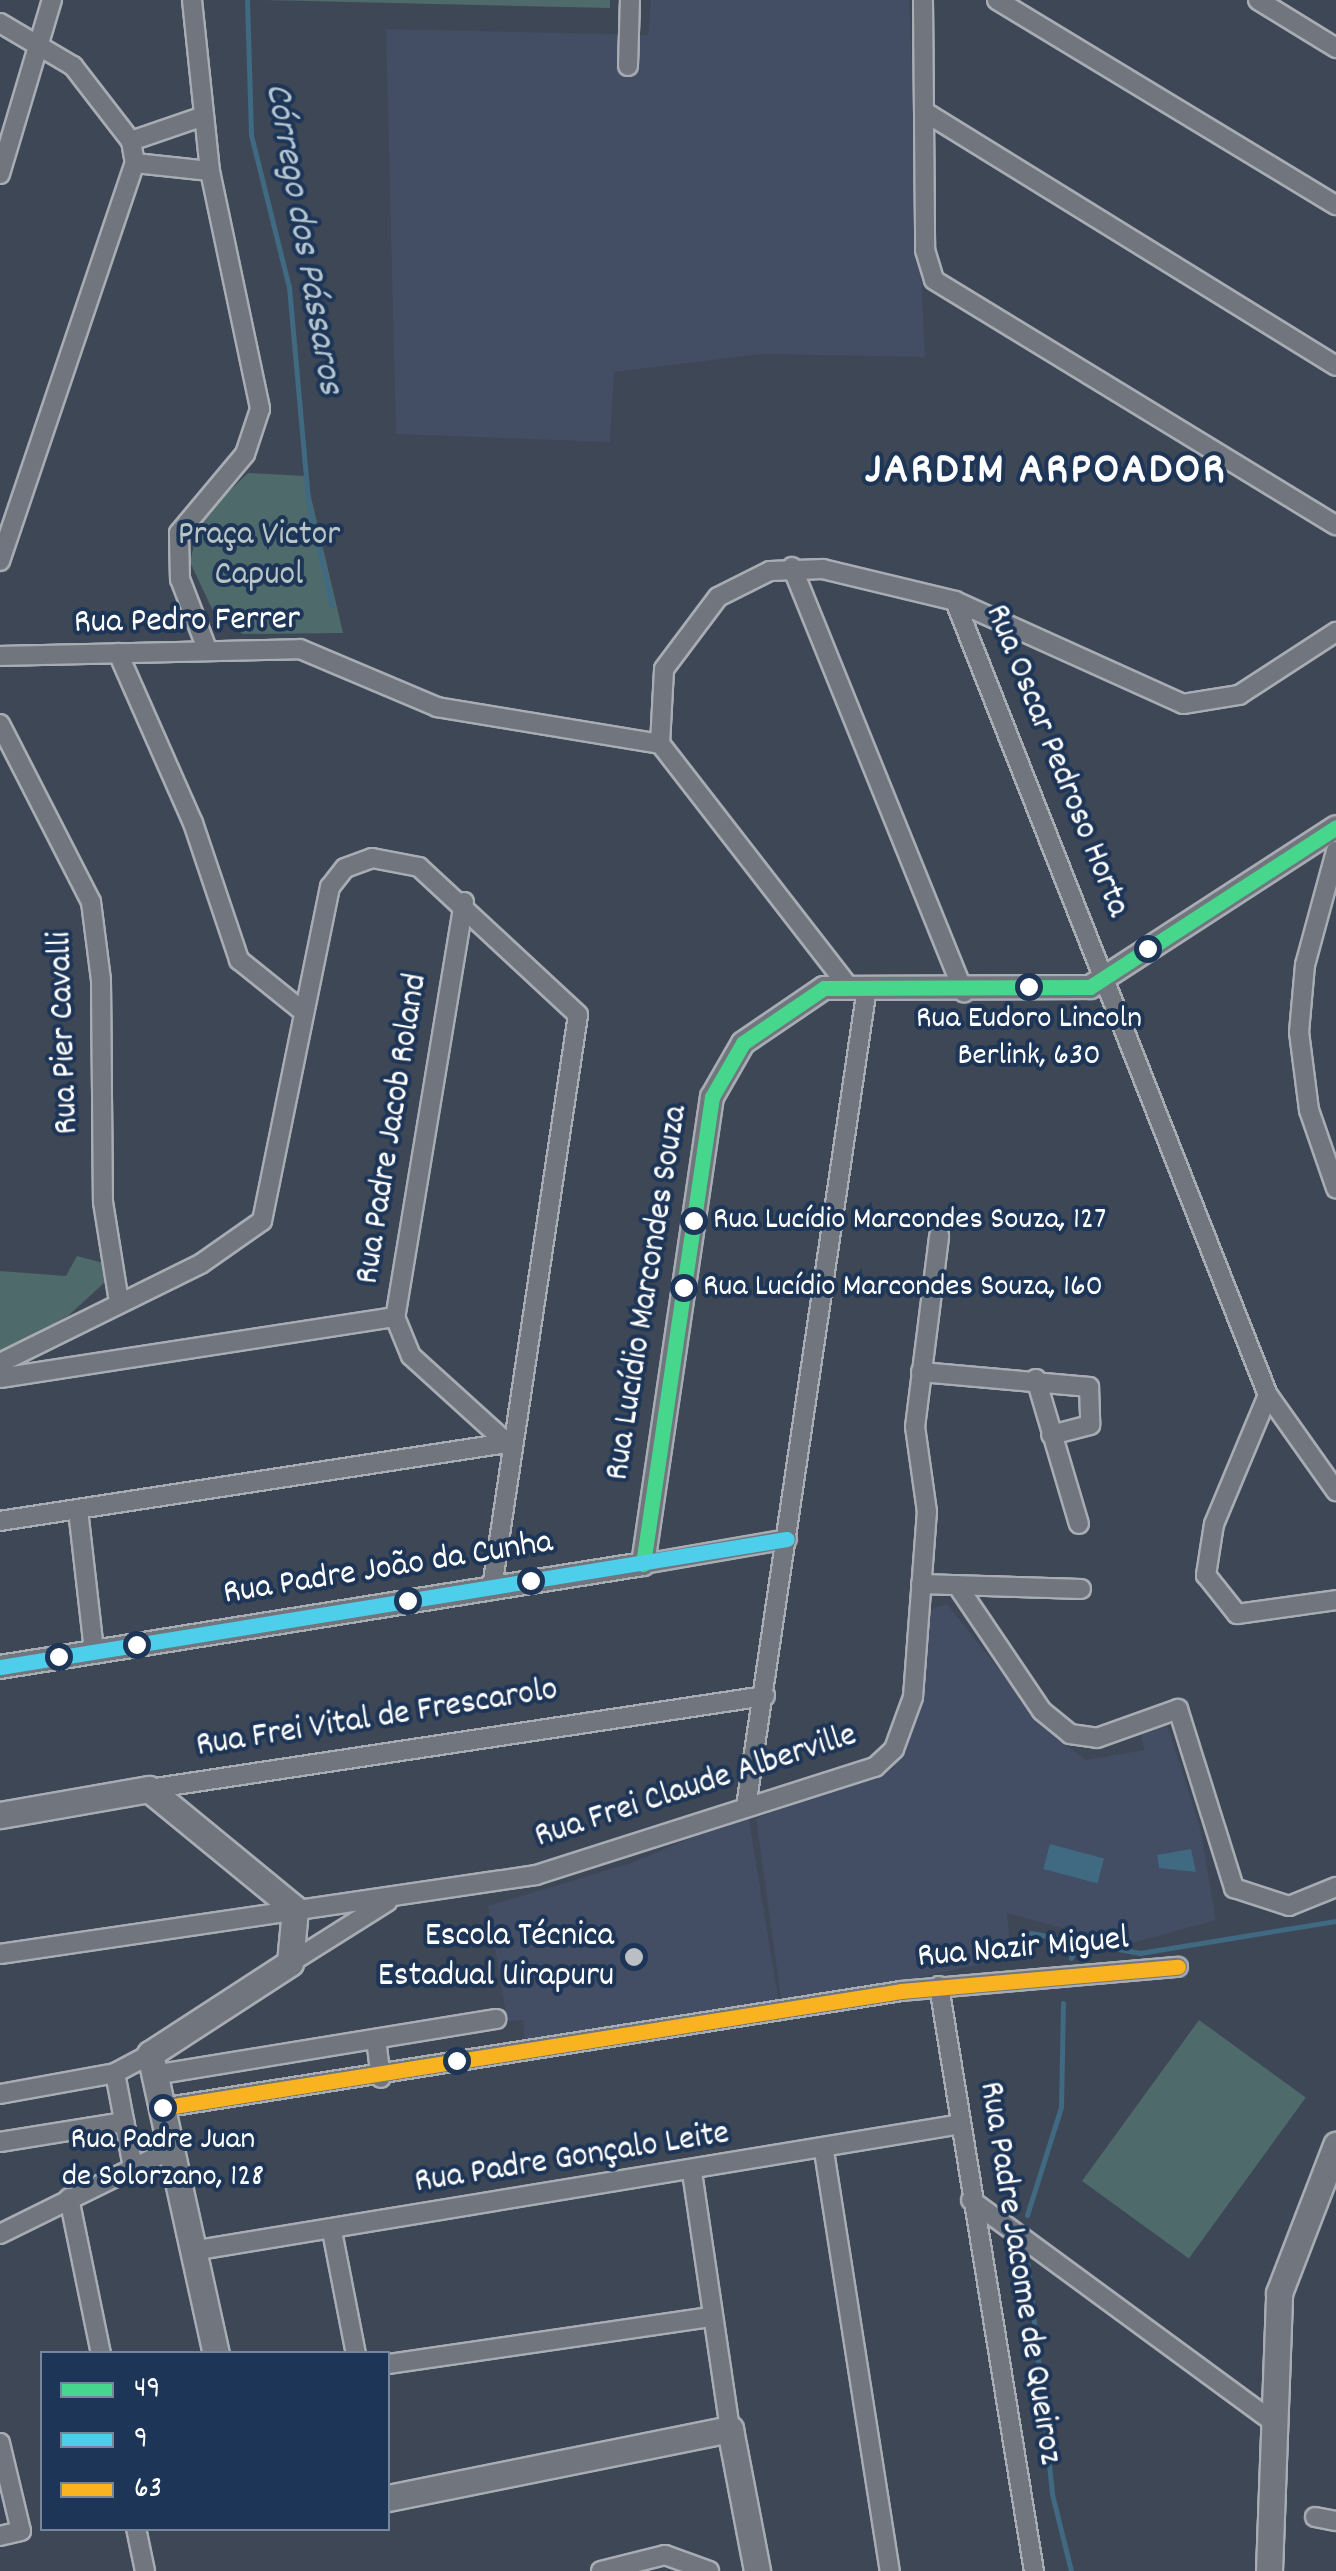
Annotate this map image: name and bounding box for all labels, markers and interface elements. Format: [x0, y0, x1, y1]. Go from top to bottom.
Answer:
water label: Córrego dos Pássaros [252, 80, 352, 398]
district label: JARDIM ARPOADOR [865, 446, 1227, 500]
park label: Praça Victor Capuol [178, 515, 340, 597]
street label: Rua Pedro Ferrer [74, 599, 300, 645]
street label: Rua Oscar Pedroso Horta [974, 599, 1138, 923]
street label: Rua Pier Cavalli [40, 931, 90, 1135]
unlabelled marker [1138, 939, 1158, 959]
street label: Rua Padre Jacob Roland [348, 971, 438, 1287]
marker: Rua Eudoro Lincoln Berlink, 630 [1019, 977, 1039, 997]
place label: Rua Eudoro Lincoln Berlink, 630 [916, 1002, 1142, 1077]
street label: Rua Lucídio Marcondes Souza [598, 1103, 698, 1483]
place label: Rua Lucídio Marcondes Souza, 127 [713, 1202, 1106, 1240]
marker: Rua Lucídio Marcondes Souza, 127 [684, 1211, 704, 1231]
place label: Rua Lucídio Marcondes Souza, 160 [703, 1269, 1103, 1307]
marker: Rua Lucídio Marcondes Souza, 160 [674, 1278, 694, 1298]
street label: Rua Padre João da Cunha [220, 1522, 556, 1616]
unlabelled marker [521, 1571, 541, 1591]
unlabelled marker [398, 1591, 418, 1611]
unlabelled marker [127, 1635, 147, 1655]
unlabelled marker [49, 1647, 69, 1667]
street label: Rua Frei Vital de Frescarolo [193, 1670, 561, 1768]
street label: Rua Frei Claude Alberville [530, 1715, 862, 1859]
place label: Escola Técnica Estadual Uirapuru [378, 1916, 614, 1998]
street label: Rua Nazir Miguel [916, 1919, 1130, 1979]
marker: Escola Técnica Estadual Uirapuru [623, 1946, 645, 1968]
unlabelled marker [447, 2051, 467, 2071]
street label: Rua Padre Jacome de Queiroz [968, 2079, 1070, 2467]
marker: Rua Padre Juan de Solorzano, 128 [153, 2098, 173, 2118]
street label: Rua Padre Gonçalo Leite [412, 2113, 732, 2205]
place label: Rua Padre Juan de Solorzano, 128 [62, 2123, 264, 2198]
legend [40, 2351, 390, 2531]
text: 49 [134, 2369, 160, 2412]
text: 9 [134, 2419, 148, 2462]
text: 63 [134, 2469, 162, 2512]

